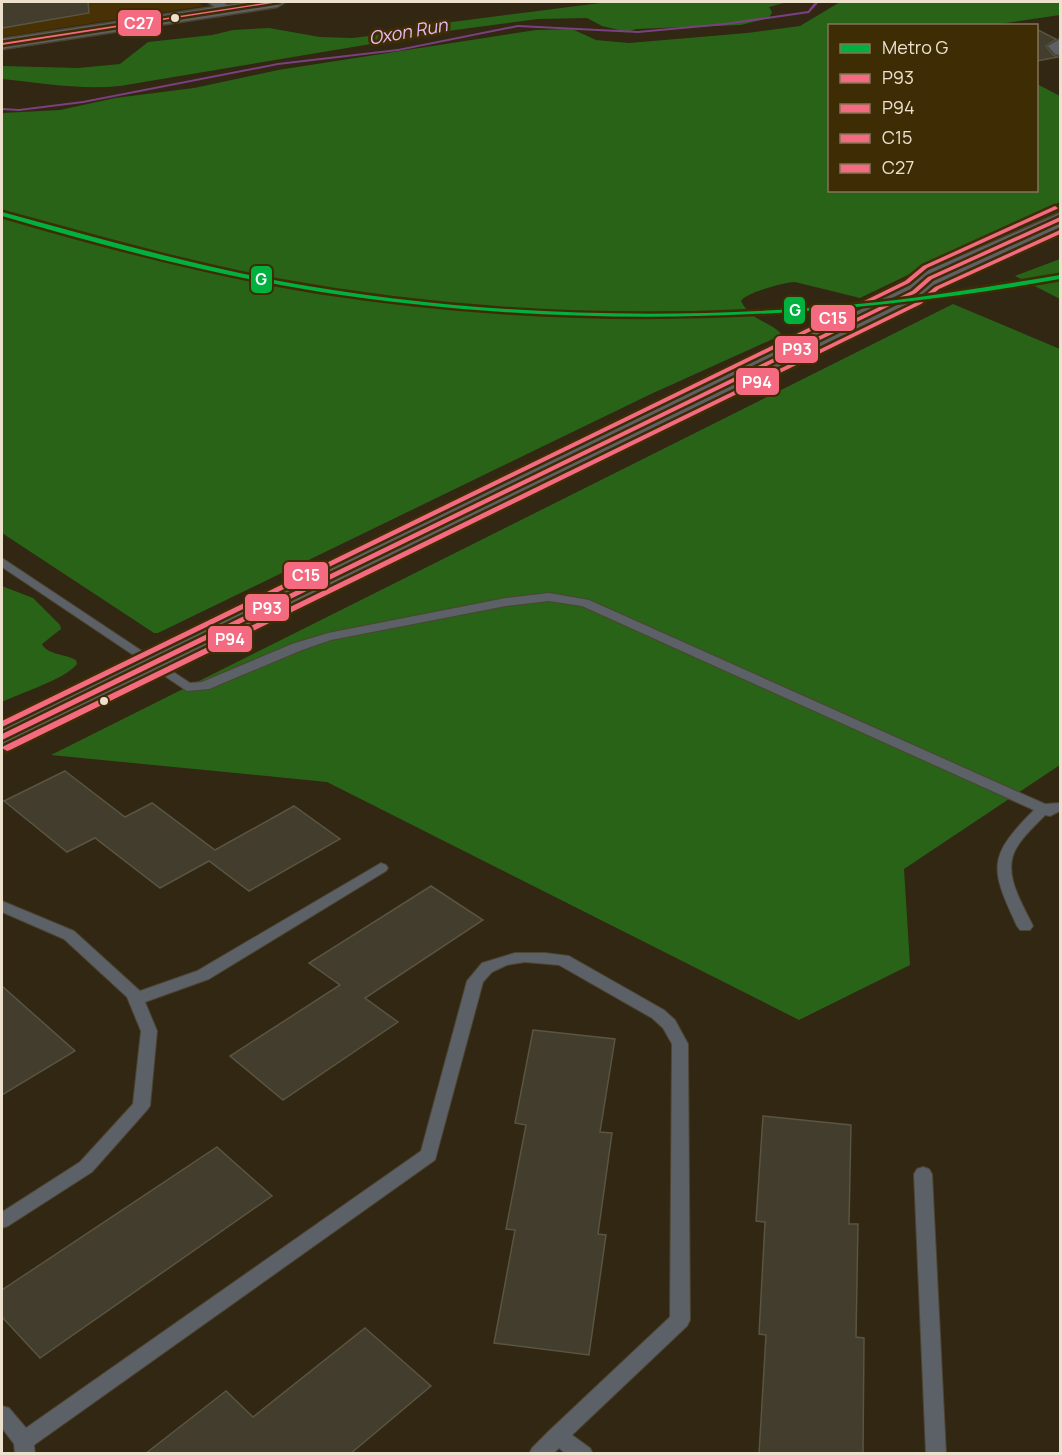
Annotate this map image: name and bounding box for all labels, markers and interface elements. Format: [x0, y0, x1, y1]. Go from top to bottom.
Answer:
line badge: C27 [117, 9, 162, 37]
text: C27 [124, 12, 154, 34]
unlabelled marker [169, 12, 181, 24]
water label: Oxon Run [367, 12, 450, 50]
legend [828, 24, 1038, 192]
text: Metro G [882, 35, 948, 59]
text: P93 [882, 65, 914, 89]
text: P94 [882, 95, 915, 119]
text: C15 [882, 125, 912, 149]
text: C27 [882, 155, 914, 179]
line badge: G [250, 265, 273, 294]
text: G [255, 268, 267, 290]
line badge: G [783, 296, 806, 325]
text: G [789, 299, 801, 321]
line badge: C15 [810, 304, 856, 332]
text: C15 [819, 307, 847, 329]
line badge: P93 [774, 335, 819, 364]
text: P93 [782, 338, 812, 360]
line badge: P94 [735, 367, 780, 396]
text: P94 [742, 371, 772, 393]
line badge: C15 [283, 561, 329, 590]
text: C15 [292, 564, 320, 586]
line badge: P93 [244, 593, 290, 622]
text: P93 [252, 597, 282, 619]
line badge: P94 [207, 625, 253, 653]
text: P94 [215, 628, 245, 650]
unlabelled marker [98, 695, 110, 707]

